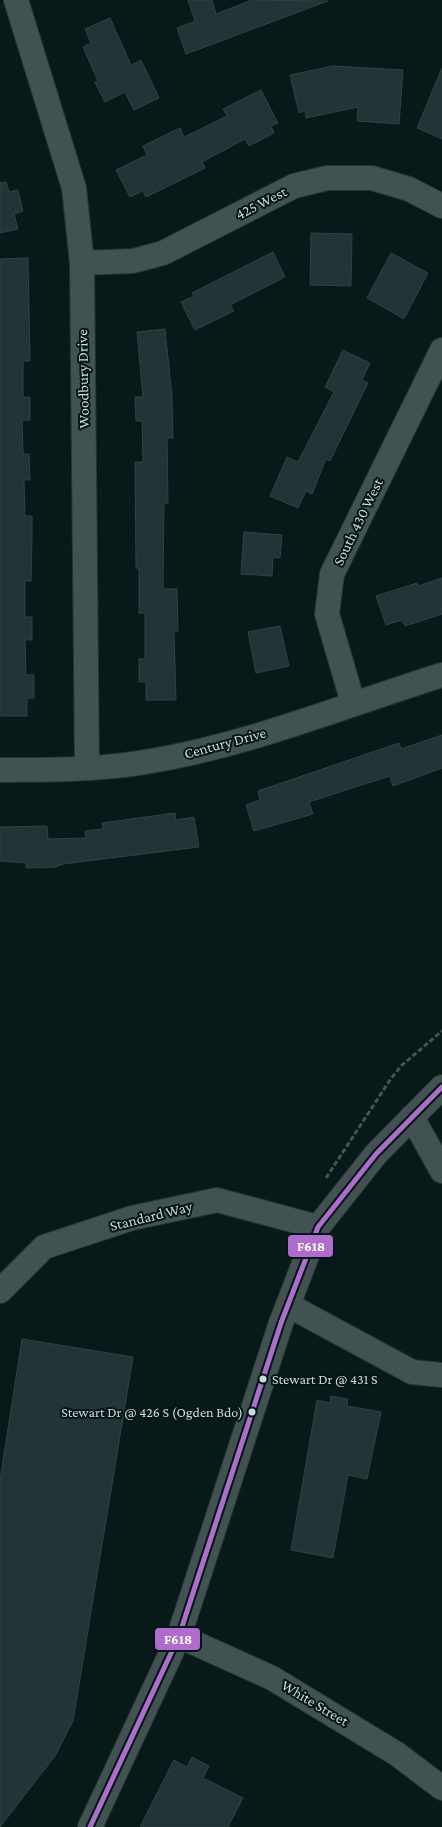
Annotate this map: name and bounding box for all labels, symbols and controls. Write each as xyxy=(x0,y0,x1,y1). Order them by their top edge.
street label: 425 West xyxy=(233,183,290,223)
street label: Woodbury Drive xyxy=(74,329,93,429)
street label: South 430 West xyxy=(330,475,386,568)
street label: Century Drive xyxy=(182,724,268,763)
street label: Standard Way xyxy=(108,1198,194,1235)
line badge: F618 xyxy=(287,1234,334,1258)
text: F618 xyxy=(297,1238,325,1254)
place label: Stewart Dr @ 431 S xyxy=(272,1371,378,1387)
marker: Stewart Dr @ 431 S xyxy=(258,1374,268,1384)
place label: Stewart Dr @ 426 S (Ogden Bdo) xyxy=(61,1404,243,1421)
marker: Stewart Dr @ 426 S (Ogden Bdo) xyxy=(247,1407,257,1417)
line badge: F618 xyxy=(154,1627,201,1651)
text: F618 xyxy=(164,1631,192,1647)
street label: White Street xyxy=(279,1677,352,1730)

